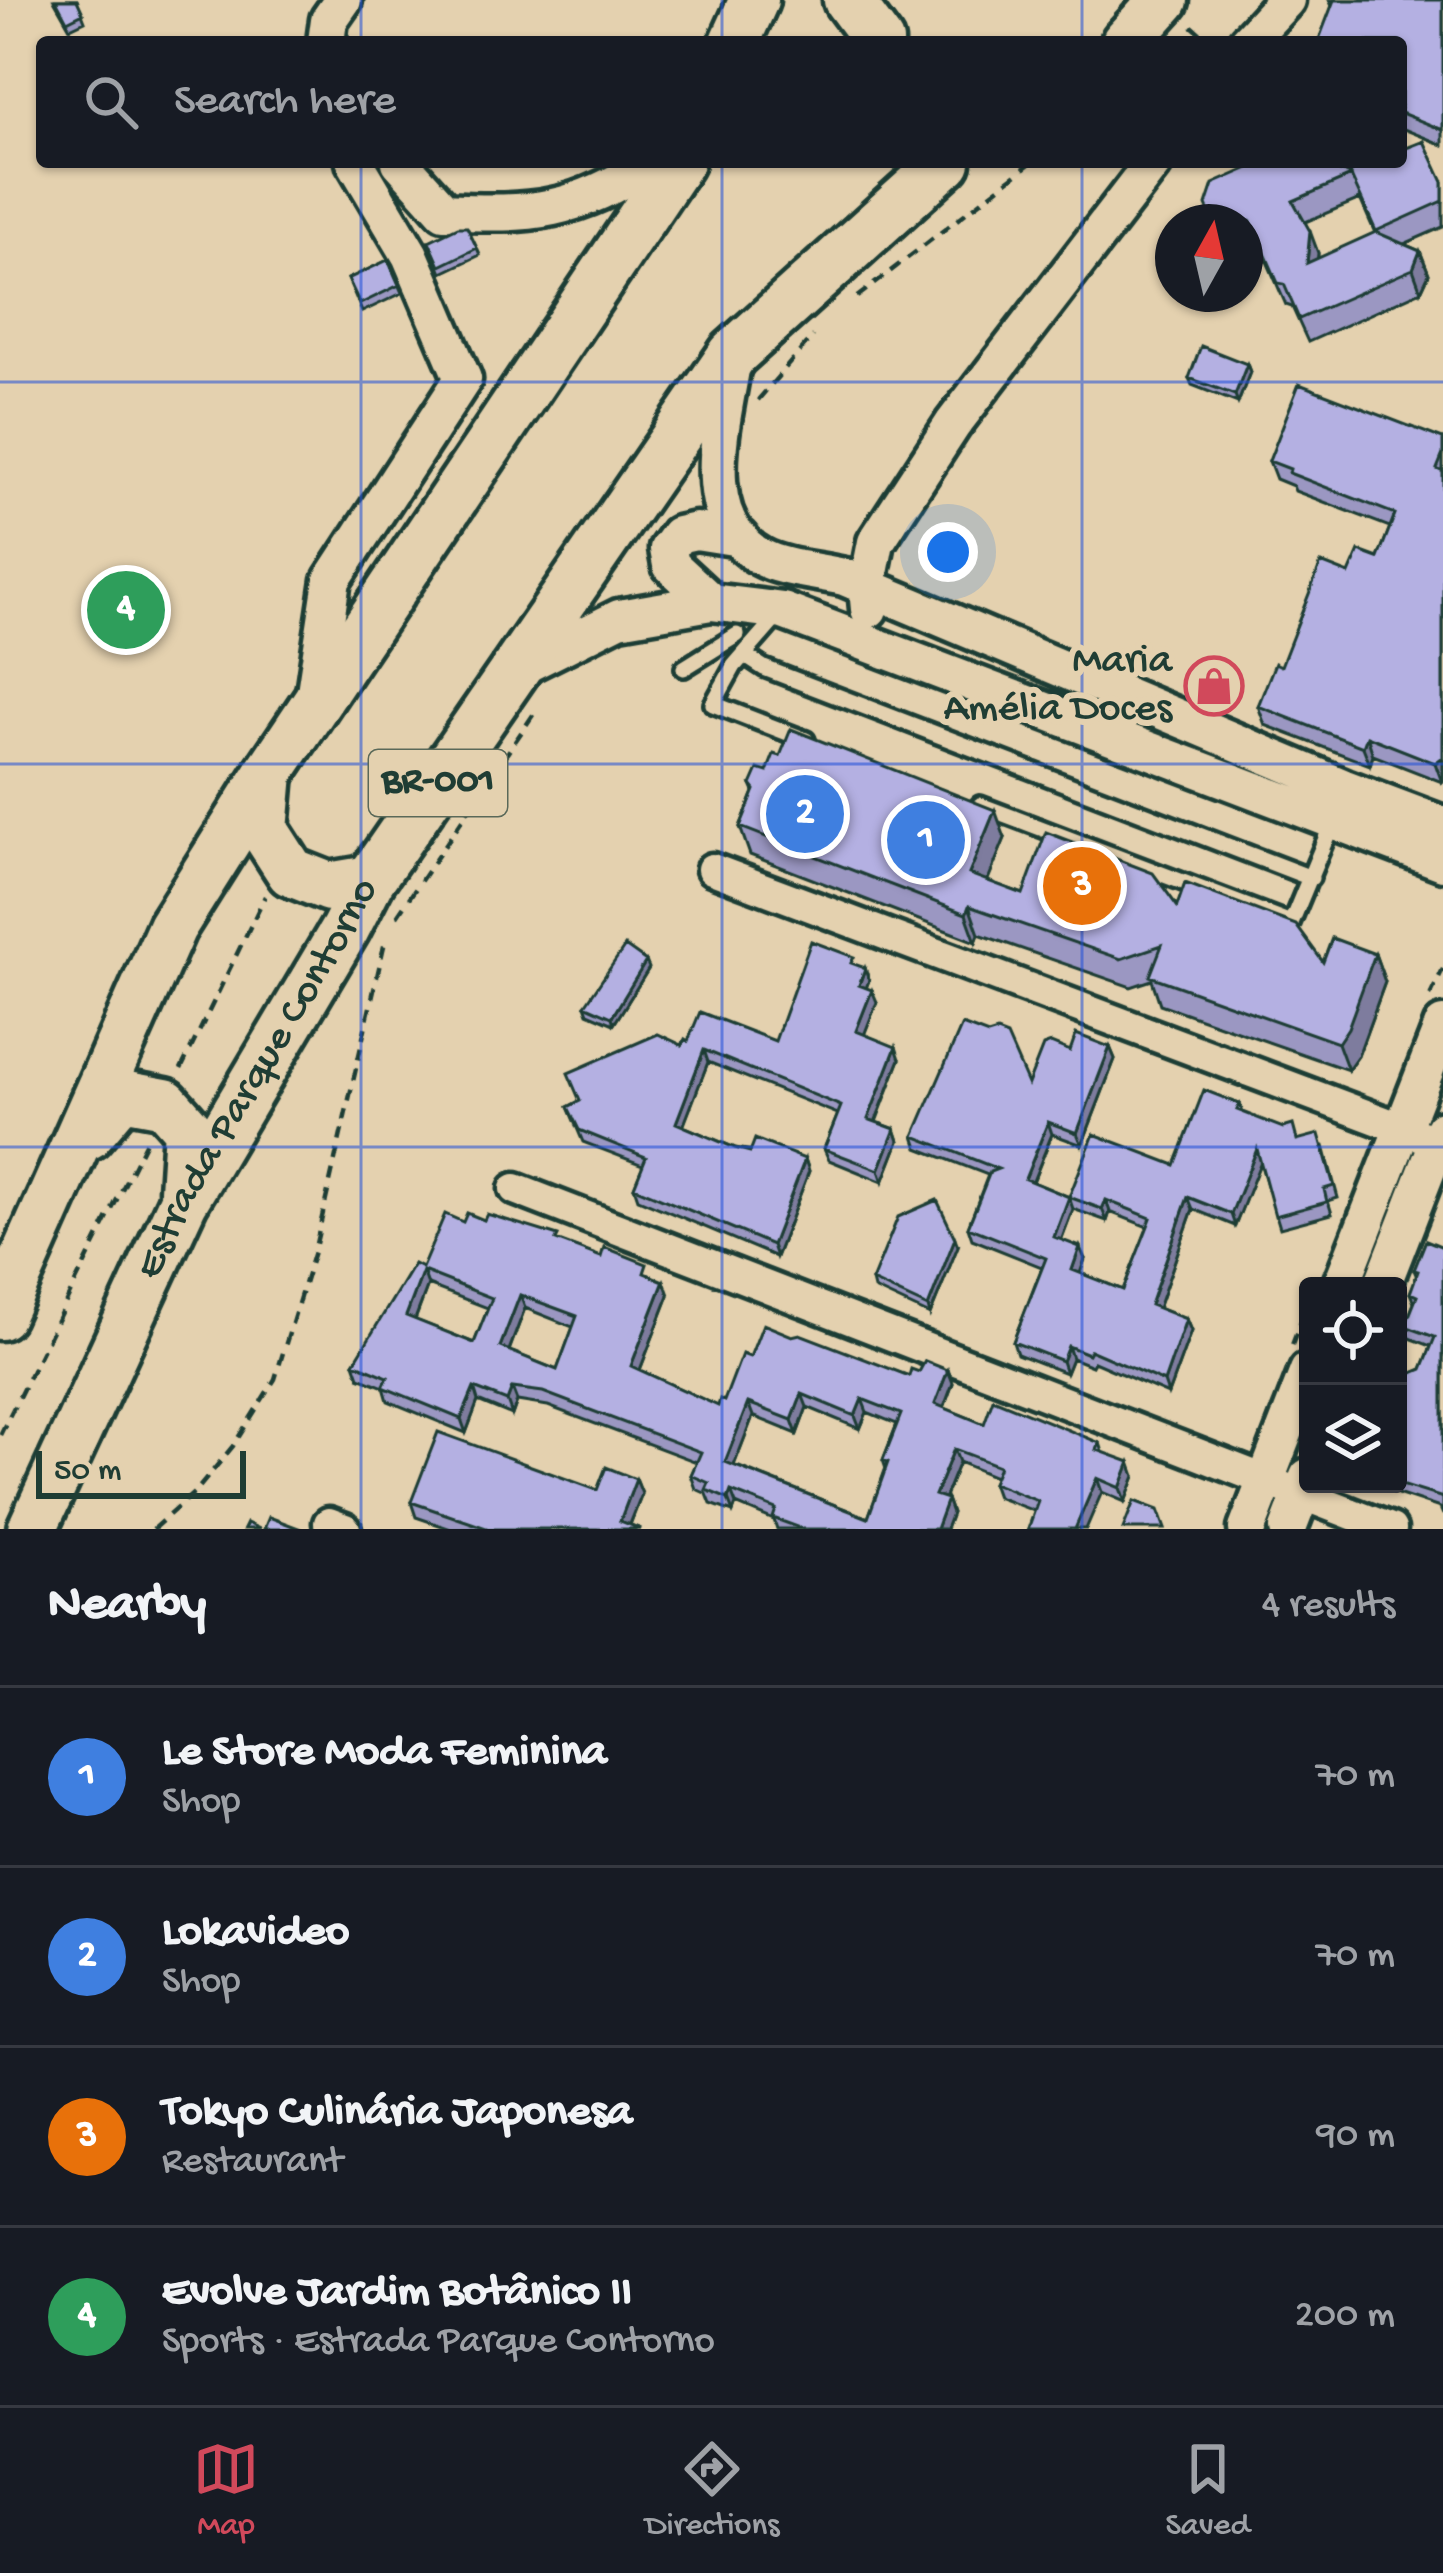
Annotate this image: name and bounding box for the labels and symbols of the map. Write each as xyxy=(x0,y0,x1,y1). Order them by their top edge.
north arrow xyxy=(1155,204,1263,312)
your location xyxy=(918,522,978,582)
pin: 4 xyxy=(87,565,165,655)
place label: Maria Amélia Doces xyxy=(944,638,1174,735)
shop icon: Maria Amélia Doces xyxy=(1183,655,1245,717)
road number: BR-001 xyxy=(369,750,507,816)
pin: 2 xyxy=(766,769,844,859)
pin: 1 xyxy=(887,795,965,885)
pin: 3 xyxy=(1043,841,1121,931)
street label: Estrada Parque Contorno xyxy=(126,871,391,1287)
scale bar xyxy=(36,1445,246,1498)

